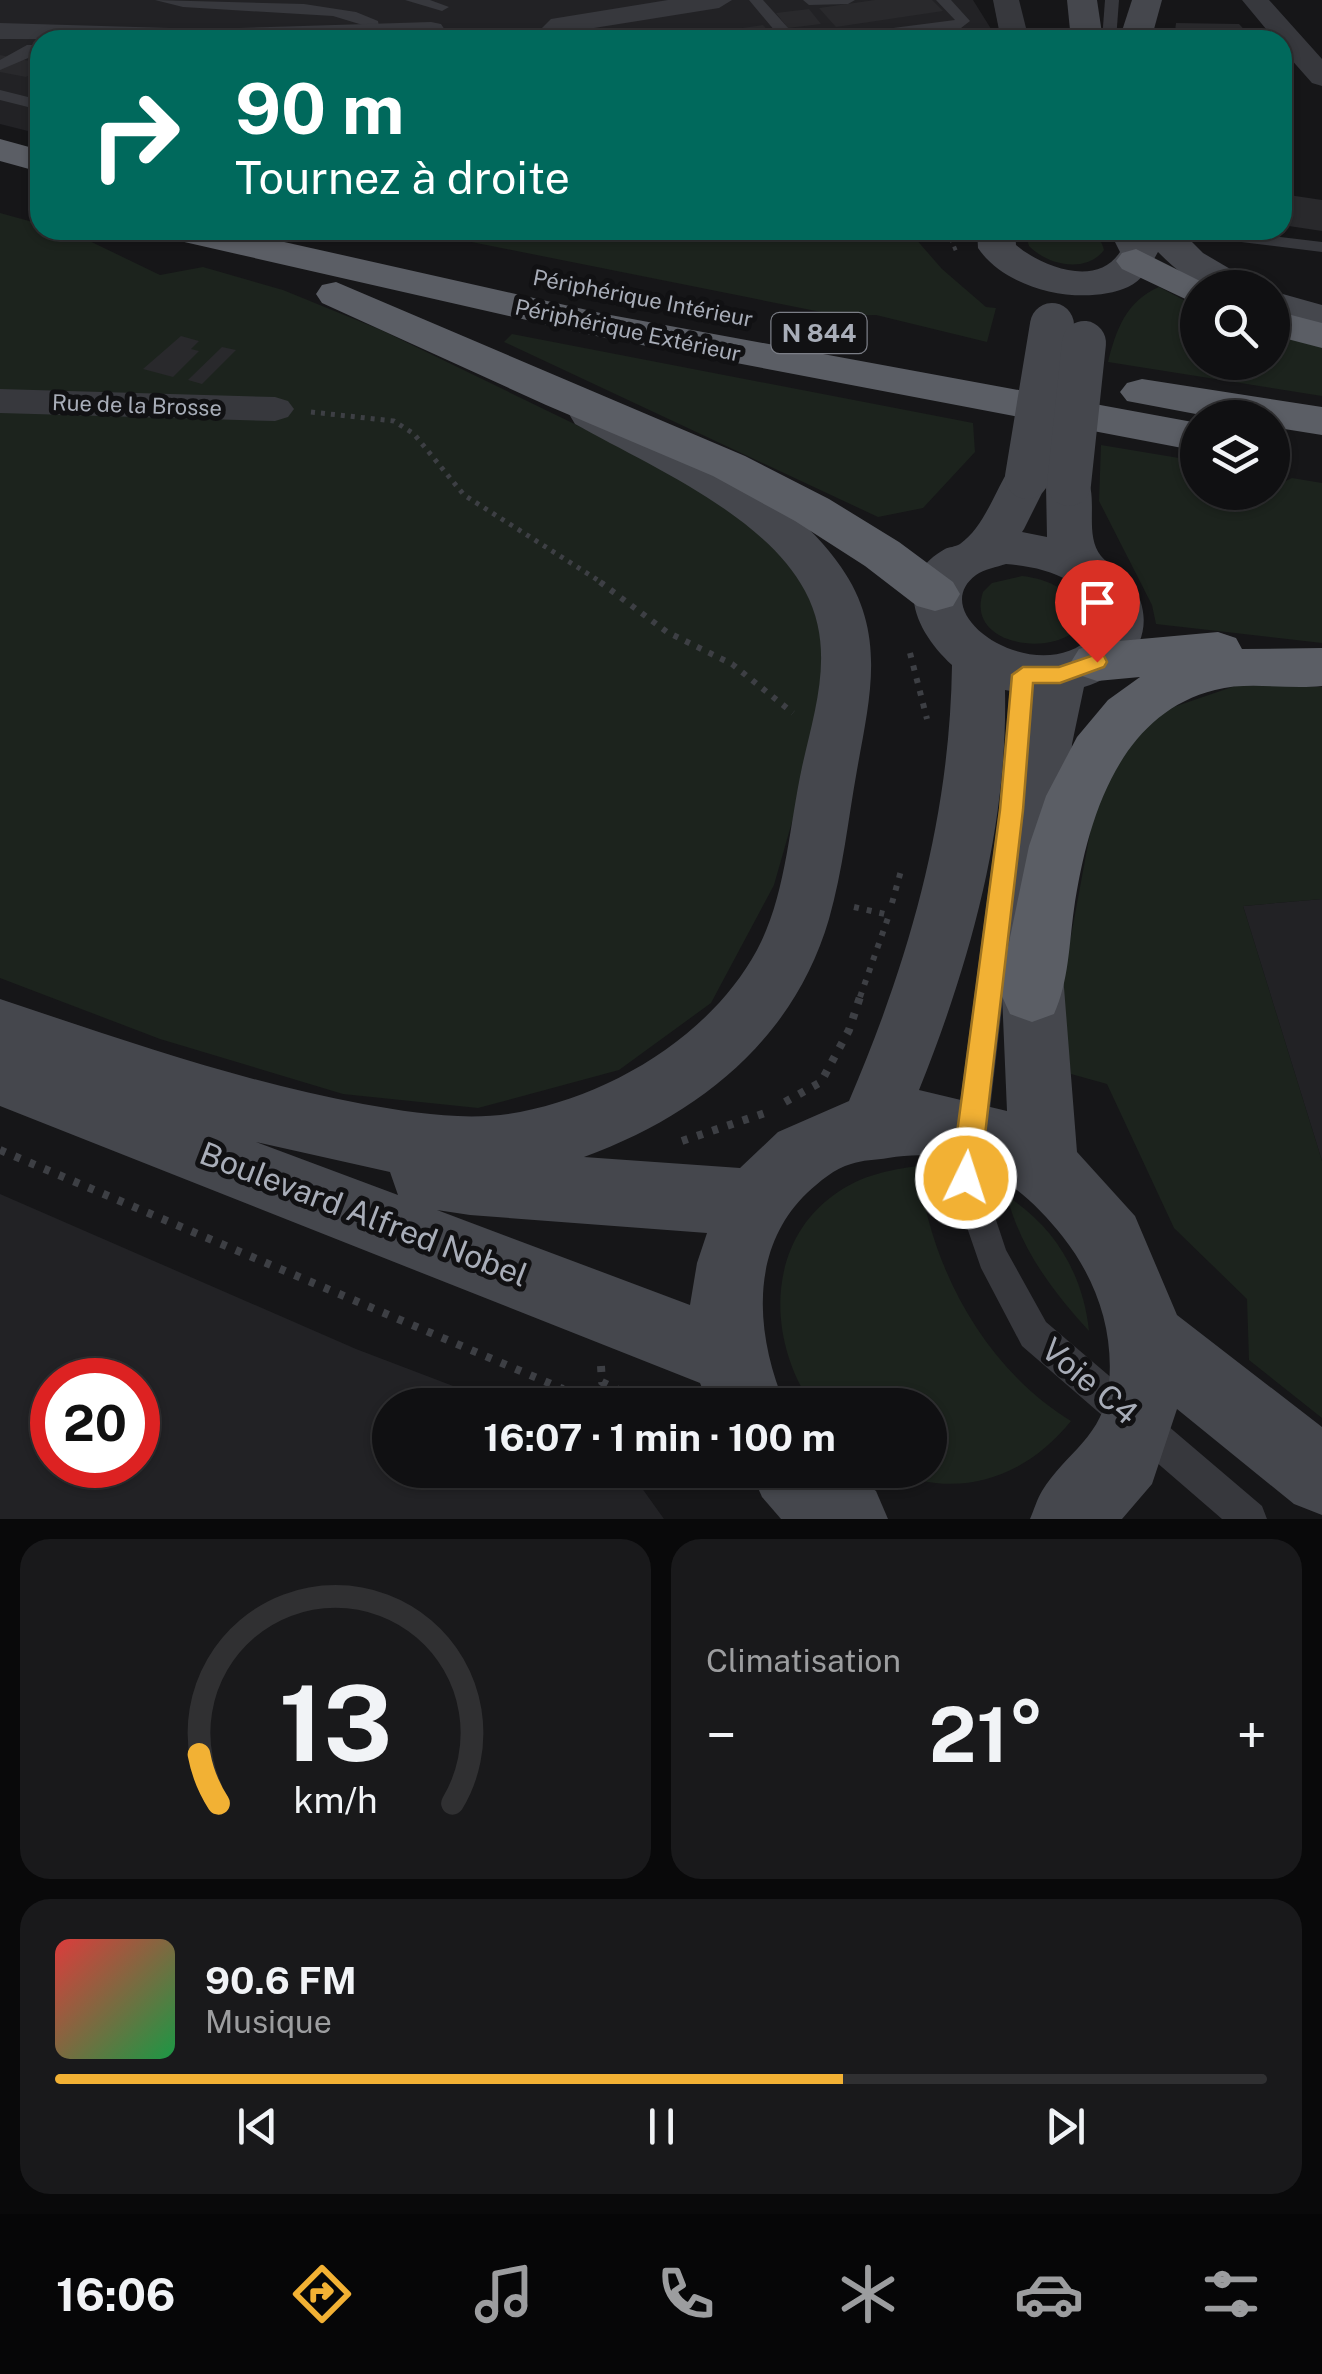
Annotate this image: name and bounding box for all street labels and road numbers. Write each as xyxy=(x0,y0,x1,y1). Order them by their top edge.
street label: Périphérique Intérieur xyxy=(531,264,755,332)
street label: Périphérique Extérieur xyxy=(513,293,743,367)
road number: N 844 xyxy=(772,313,866,353)
street label: Rue de la Brosse xyxy=(52,389,222,421)
street label: Boulevard Alfred Nobel xyxy=(195,1134,533,1294)
street label: Voie C4 xyxy=(1034,1330,1146,1432)

